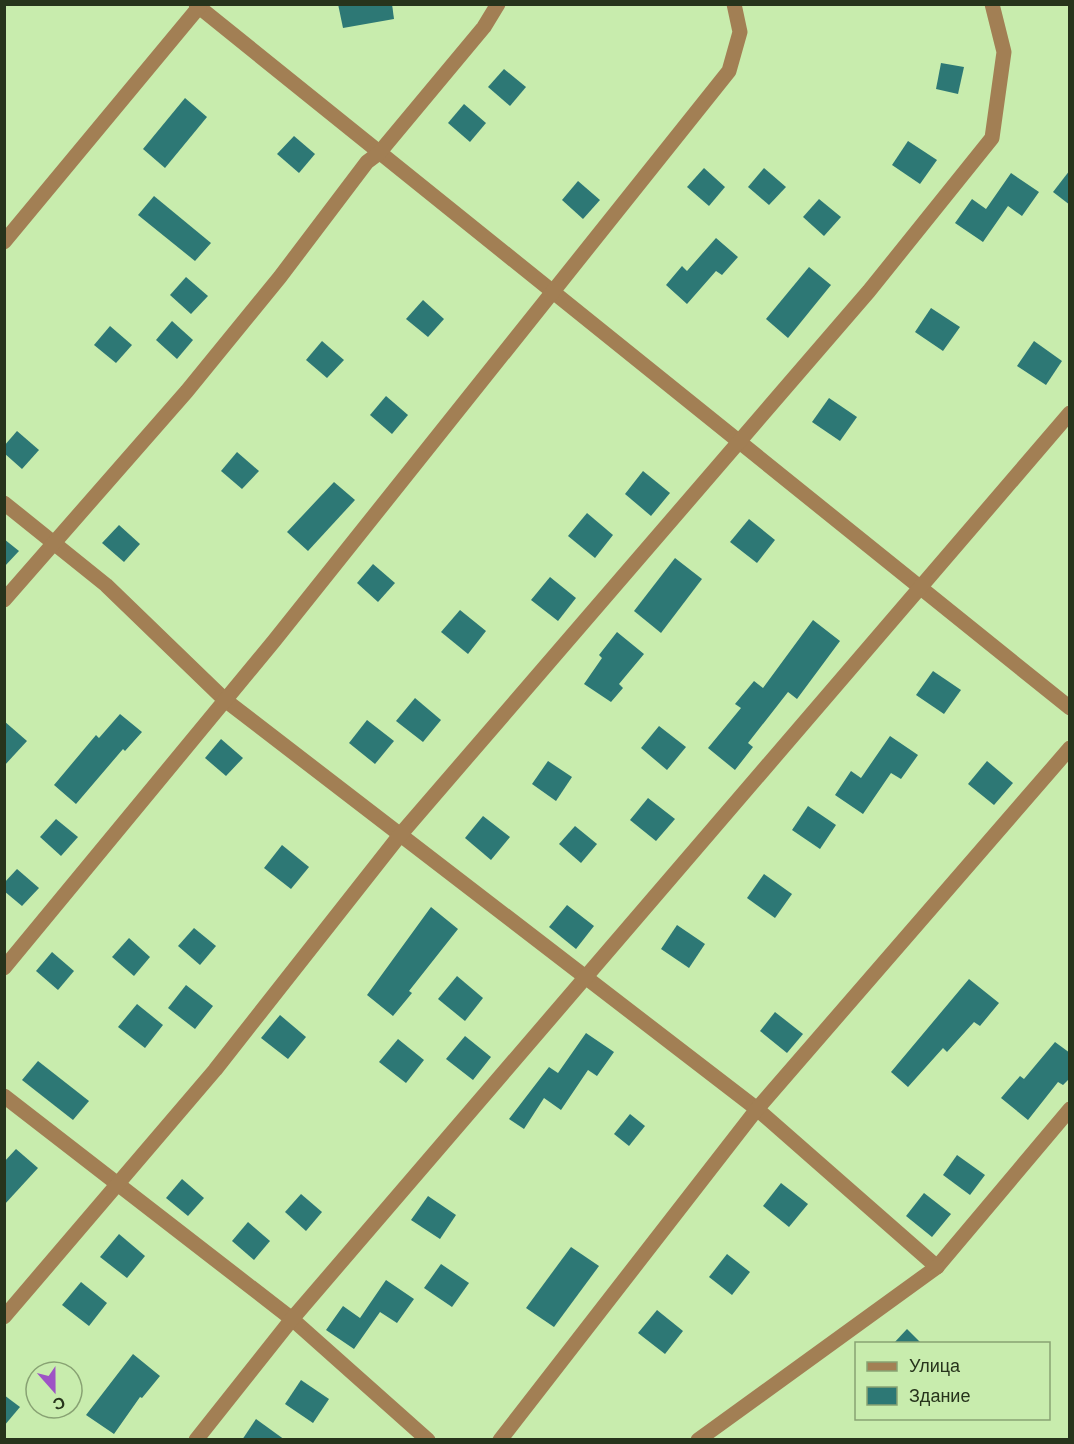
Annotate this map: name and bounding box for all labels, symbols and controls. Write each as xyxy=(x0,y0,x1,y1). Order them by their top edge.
legend xyxy=(855,1342,1050,1420)
text: Улица xyxy=(909,1354,961,1376)
north arrow xyxy=(24,1360,84,1420)
text: Здание xyxy=(909,1384,970,1406)
text: С xyxy=(50,1394,68,1416)

